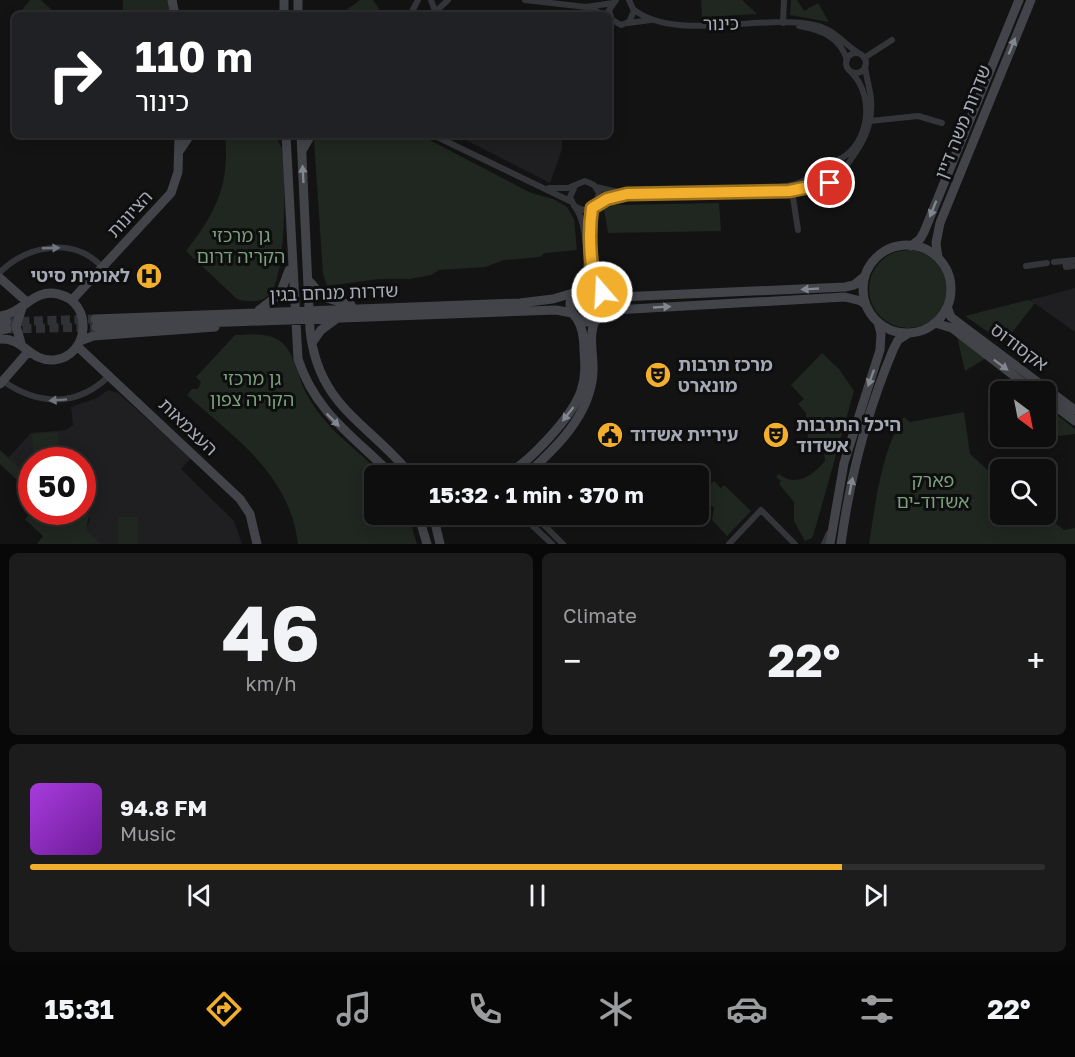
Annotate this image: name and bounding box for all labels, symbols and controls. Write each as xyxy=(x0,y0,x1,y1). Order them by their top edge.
street label: כינור xyxy=(703,12,739,34)
text: 110 m xyxy=(135,31,253,81)
icon: right xyxy=(36,36,114,114)
one-way arrow xyxy=(1008,37,1017,55)
street label: שדרות משה דיין xyxy=(929,61,995,182)
text: כינור xyxy=(135,85,189,117)
pin xyxy=(804,157,855,208)
one-way arrow xyxy=(299,165,308,184)
icon: arrive xyxy=(813,166,846,199)
street label: הציונות xyxy=(102,185,156,241)
one-way arrow xyxy=(928,201,938,219)
park label: גן מרכזי הקריה דרום xyxy=(197,224,285,267)
one-way arrow xyxy=(41,244,60,253)
position arrow xyxy=(570,260,634,324)
hospital icon: לאומית סיטי xyxy=(134,261,164,291)
place label: לאומית סיטי xyxy=(30,264,130,286)
street label: שדרות מנחם בגין xyxy=(269,279,399,305)
one-way arrow xyxy=(801,285,820,294)
one-way arrow xyxy=(652,302,671,311)
street label: אקסודוס xyxy=(987,318,1053,375)
place label: מרכז תרבות מונארט xyxy=(678,353,773,396)
one-way arrow xyxy=(993,359,1008,371)
theatre icon: מרכז תרבות מונארט xyxy=(643,360,673,390)
park label: גן מרכזי הקריה צפון xyxy=(210,367,294,410)
one-way arrow xyxy=(865,369,875,387)
north arrow xyxy=(990,381,1056,447)
map controls xyxy=(990,381,1056,525)
street label: העצמאות xyxy=(155,393,223,460)
one-way arrow xyxy=(48,395,67,404)
one-way arrow xyxy=(563,406,575,421)
one-way arrow xyxy=(326,413,340,427)
place label: היכל התרבות אשדוד xyxy=(796,413,901,456)
public building icon: עיריית אשדוד xyxy=(595,420,625,450)
theatre icon: היכל התרבות אשדוד xyxy=(761,420,791,450)
place label: עיריית אשדוד xyxy=(630,423,738,445)
speed limit sign: 50 xyxy=(18,447,96,525)
button: search xyxy=(990,459,1056,525)
park label: פארק אשדוד-ים xyxy=(896,469,970,512)
one-way arrow xyxy=(847,477,856,496)
text: 15:32 · 1 min · 370 m xyxy=(429,481,644,508)
text: 46 xyxy=(222,585,320,678)
text: Climate xyxy=(563,603,637,627)
text: 22° xyxy=(768,633,840,687)
text: − xyxy=(563,641,581,680)
text: + xyxy=(1027,641,1045,680)
text: km/h xyxy=(246,671,296,695)
text: 94.8 FM xyxy=(120,794,207,821)
text: Music xyxy=(120,821,176,845)
icon: previous xyxy=(183,879,216,912)
icon: pause xyxy=(521,879,554,912)
icon: next xyxy=(859,879,892,912)
icon: directions xyxy=(203,988,245,1030)
icon: music xyxy=(333,988,375,1030)
icon: phone xyxy=(464,988,506,1030)
icon: climate xyxy=(595,988,637,1030)
icon: car xyxy=(726,988,768,1030)
icon: filters xyxy=(856,988,898,1030)
text: 15:31 xyxy=(44,993,114,1025)
text: 22° xyxy=(987,993,1031,1025)

